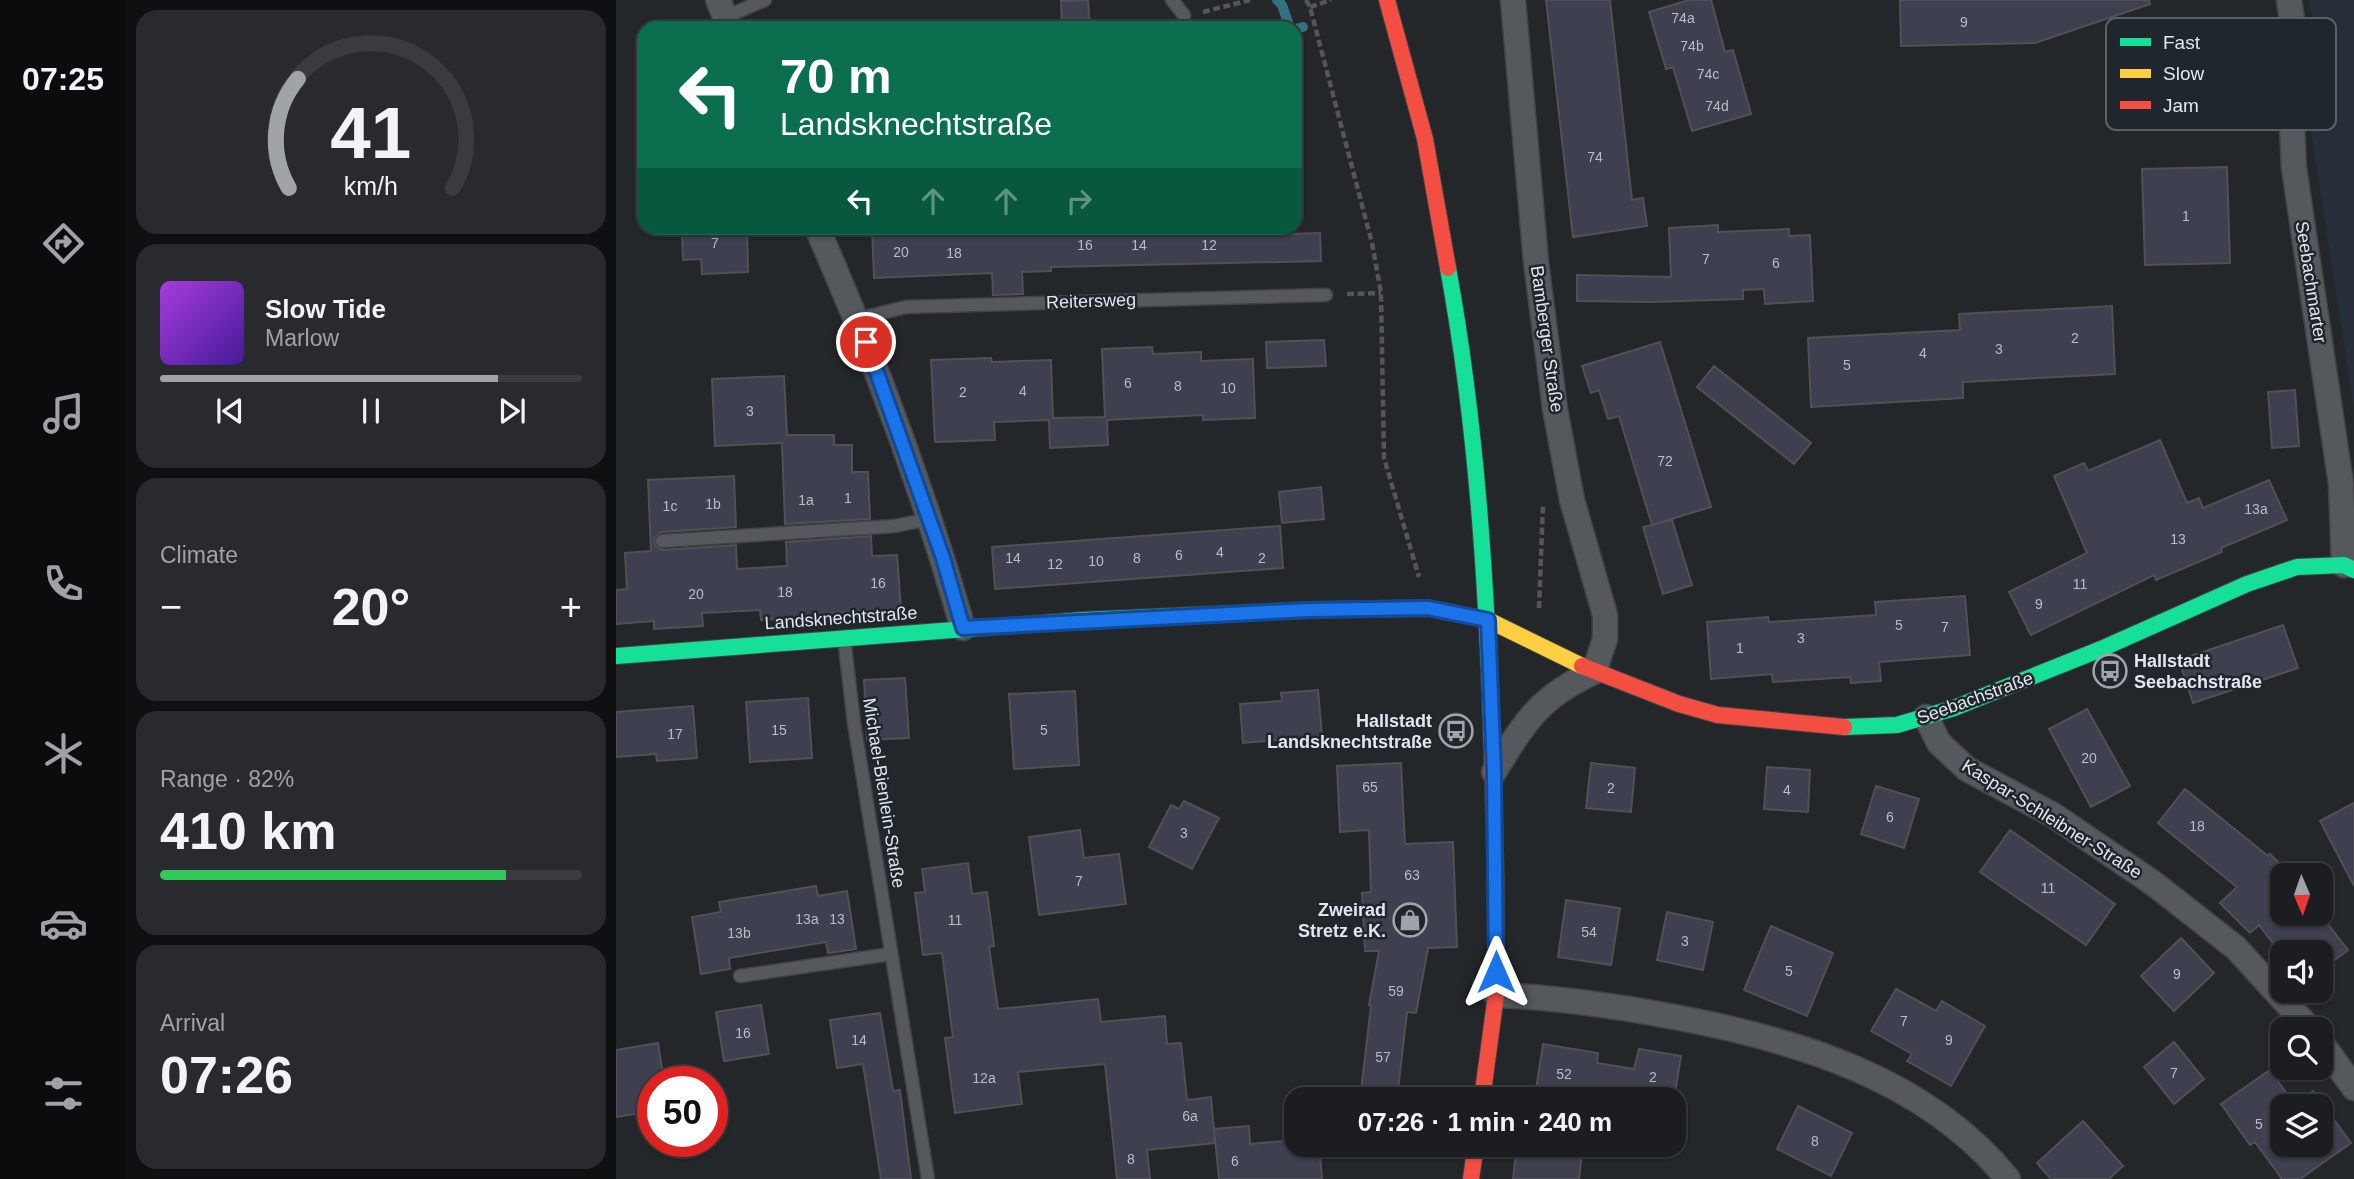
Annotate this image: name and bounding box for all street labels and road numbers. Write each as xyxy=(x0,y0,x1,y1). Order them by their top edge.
street label: Seebachmarter xyxy=(2291,220,2331,344)
street label: Bamberger Straße xyxy=(1527,264,1567,414)
street label: Reitersweg xyxy=(1046,289,1136,313)
street label: Landsknechtstraße xyxy=(764,603,918,633)
street label: Seebachstraße xyxy=(1914,668,2036,728)
street label: Michael-Bienlein-Straße xyxy=(859,697,909,889)
street label: Kaspar-Schleibner-Straße xyxy=(1958,755,2146,883)

